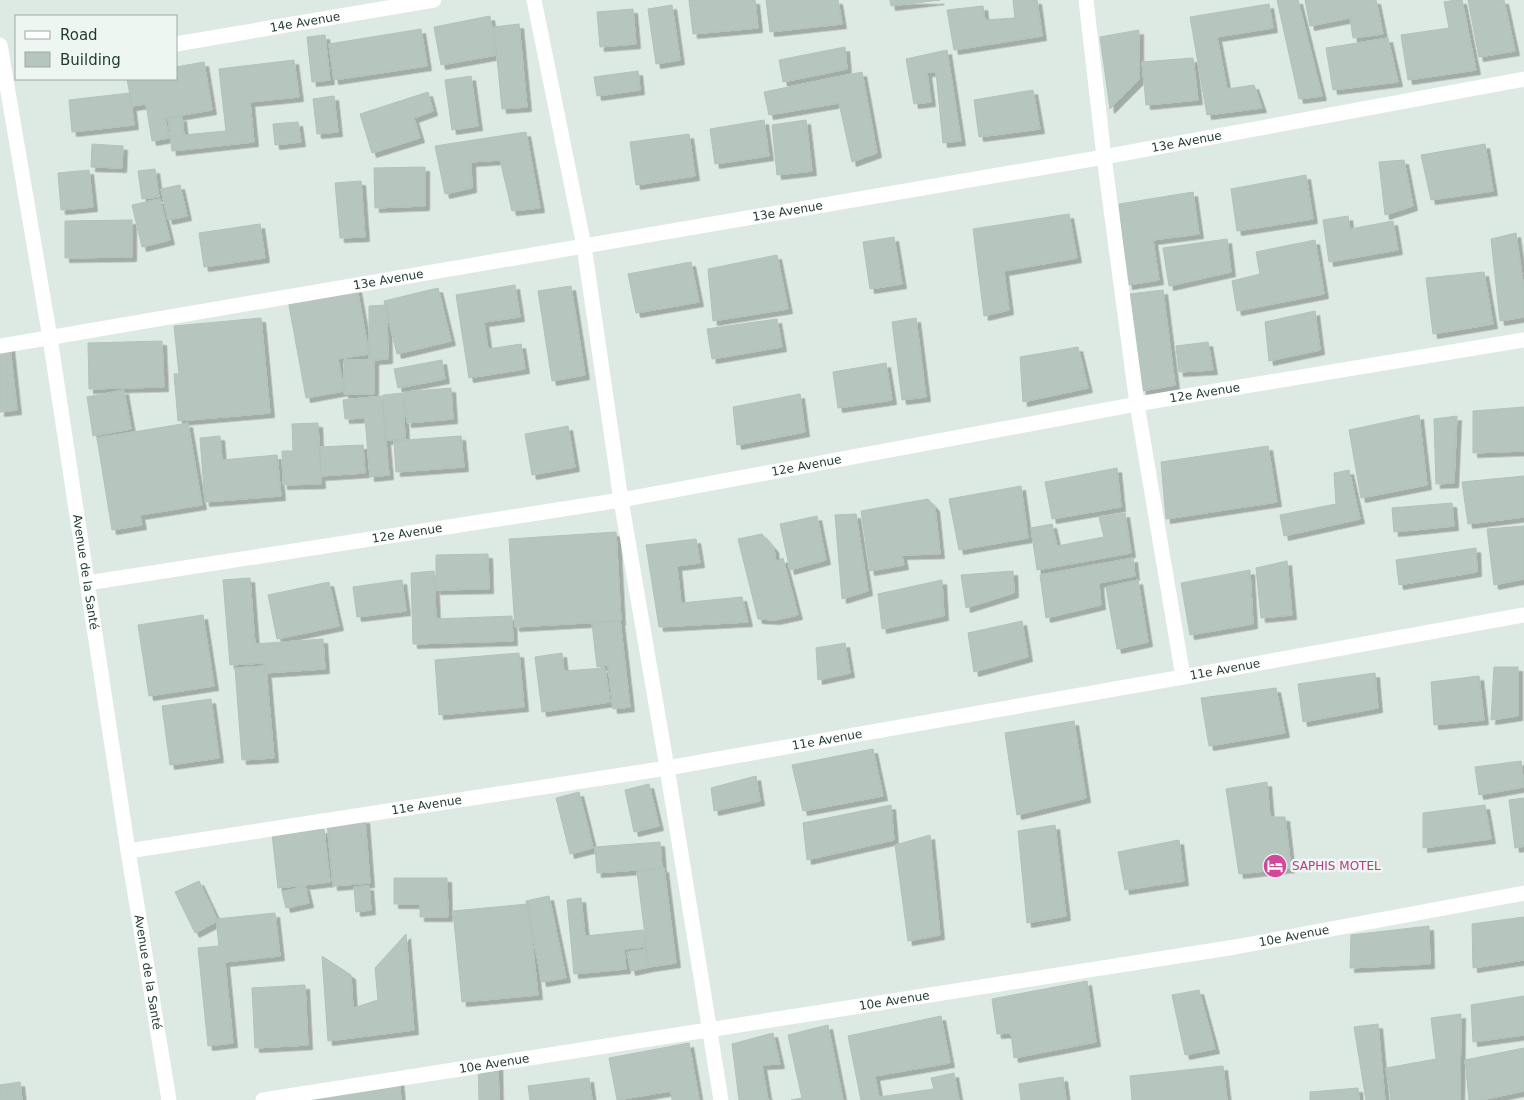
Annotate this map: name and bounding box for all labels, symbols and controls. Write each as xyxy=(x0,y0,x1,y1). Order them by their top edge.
street label: 14e Avenue xyxy=(269,9,341,35)
legend xyxy=(15,15,178,80)
text: Road xyxy=(60,26,98,44)
text: Building xyxy=(60,51,121,69)
street label: 13e Avenue xyxy=(1150,128,1223,155)
street label: 13e Avenue xyxy=(751,198,824,224)
street label: 13e Avenue xyxy=(352,267,425,292)
street label: 12e Avenue xyxy=(1169,380,1241,405)
street label: 12e Avenue xyxy=(770,452,843,479)
street label: Avenue de la Santé xyxy=(70,513,101,631)
street label: 12e Avenue xyxy=(371,521,443,546)
street label: 11e Avenue xyxy=(1189,656,1261,683)
street label: 11e Avenue xyxy=(791,727,863,753)
street label: 11e Avenue xyxy=(390,793,463,817)
hotel icon: SAPHIS MOTEL xyxy=(1262,853,1288,879)
place label: SAPHIS MOTEL xyxy=(1292,859,1381,873)
street label: Avenue de la Santé xyxy=(132,914,164,1031)
street label: 10e Avenue xyxy=(1258,923,1330,949)
street label: 10e Avenue xyxy=(858,988,930,1013)
street label: 10e Avenue xyxy=(458,1051,530,1076)

